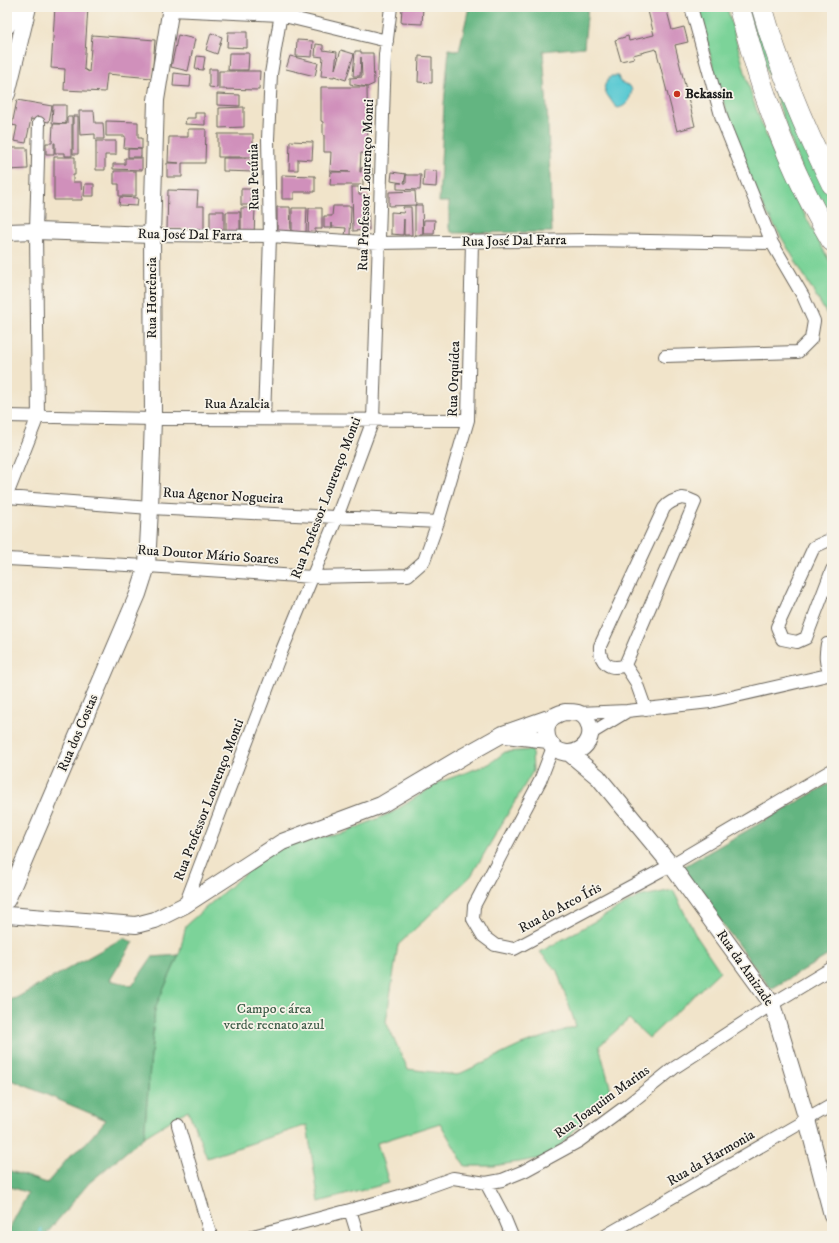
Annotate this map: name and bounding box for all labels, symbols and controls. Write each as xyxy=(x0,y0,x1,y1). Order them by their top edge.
place label: Bekassin xyxy=(685,85,734,103)
marker: Bekassin xyxy=(672,89,682,99)
street label: Rua Professor Lourenço Monti xyxy=(354,98,378,271)
street label: Rua Petúnia xyxy=(244,143,264,211)
street label: Rua José Dal Farra xyxy=(138,225,243,245)
street label: Rua José Dal Farra xyxy=(462,231,567,251)
street label: Rua Hortência xyxy=(143,257,161,339)
street label: Rua Orquídea xyxy=(444,341,464,417)
street label: Rua Azaleia xyxy=(204,395,270,413)
street label: Rua Professor Lourenço Monti xyxy=(287,414,365,582)
street label: Rua Agenor Nogueira xyxy=(162,484,284,508)
street label: Rua Doutor Mário Soares xyxy=(137,541,280,569)
street label: Rua dos Costas xyxy=(54,691,103,774)
street label: Rua Professor Lourenço Monti xyxy=(170,716,248,884)
street label: Rua do Arco Íris xyxy=(516,879,605,937)
street label: Rua da Amizade xyxy=(712,926,778,1010)
park label: Campo e área verde recnato azul xyxy=(223,1000,325,1034)
street label: Rua Joaquim Marins xyxy=(551,1061,653,1143)
street label: Rua da Harmonia xyxy=(664,1126,758,1190)

